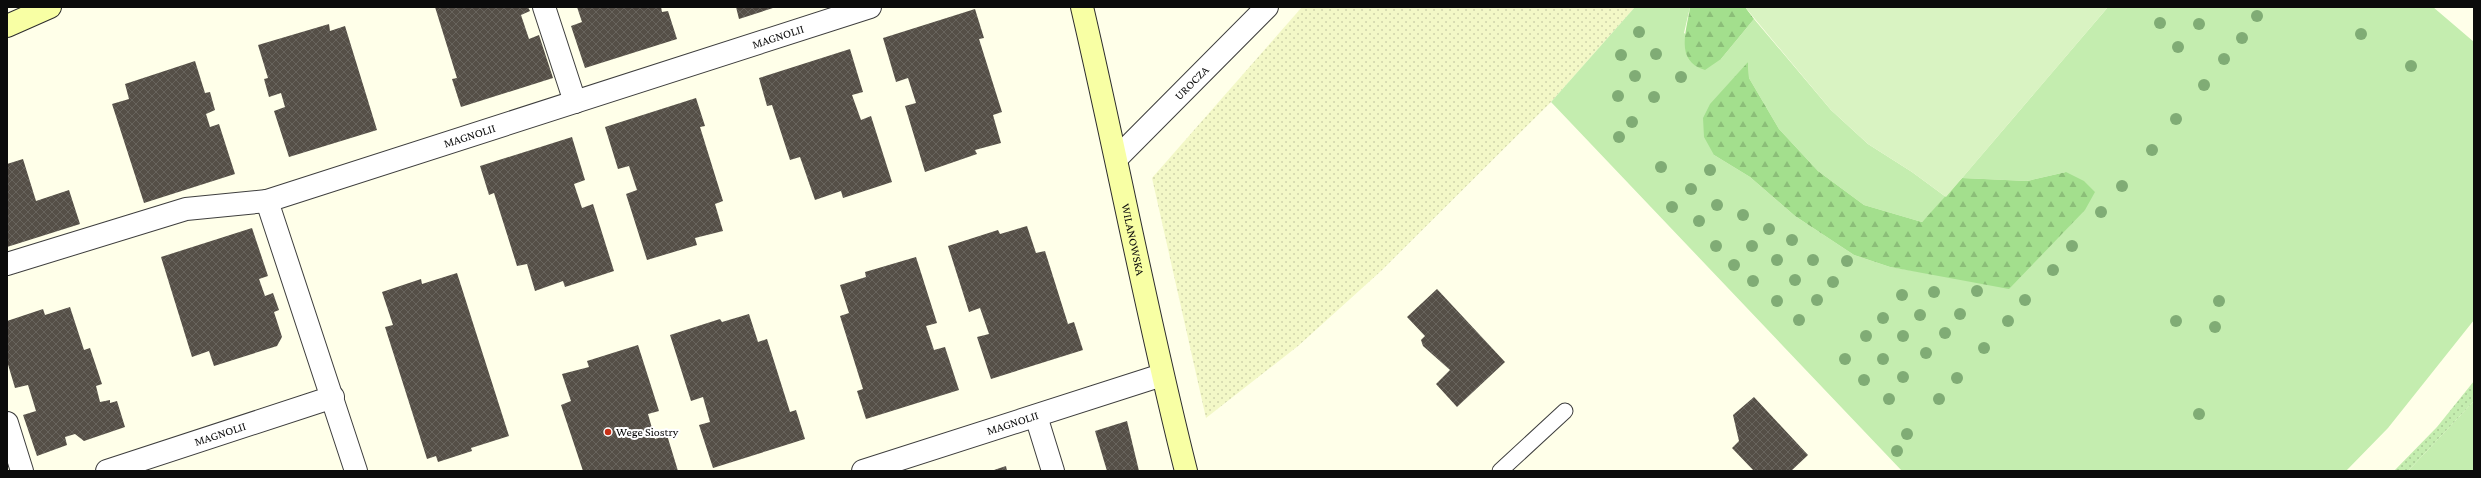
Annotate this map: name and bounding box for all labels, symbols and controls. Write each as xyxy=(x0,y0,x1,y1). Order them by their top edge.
street label: MAGNOLII xyxy=(750,22,806,51)
street label: UROCZA xyxy=(1172,63,1212,103)
street label: MAGNOLII xyxy=(442,121,497,151)
street label: WILANOWSKA xyxy=(1118,202,1148,277)
street label: MAGNOLII xyxy=(985,408,1040,438)
street label: MAGNOLII xyxy=(192,419,248,449)
place label: Wege Siostry xyxy=(616,425,679,439)
marker: Wege Siostry xyxy=(603,427,613,437)

